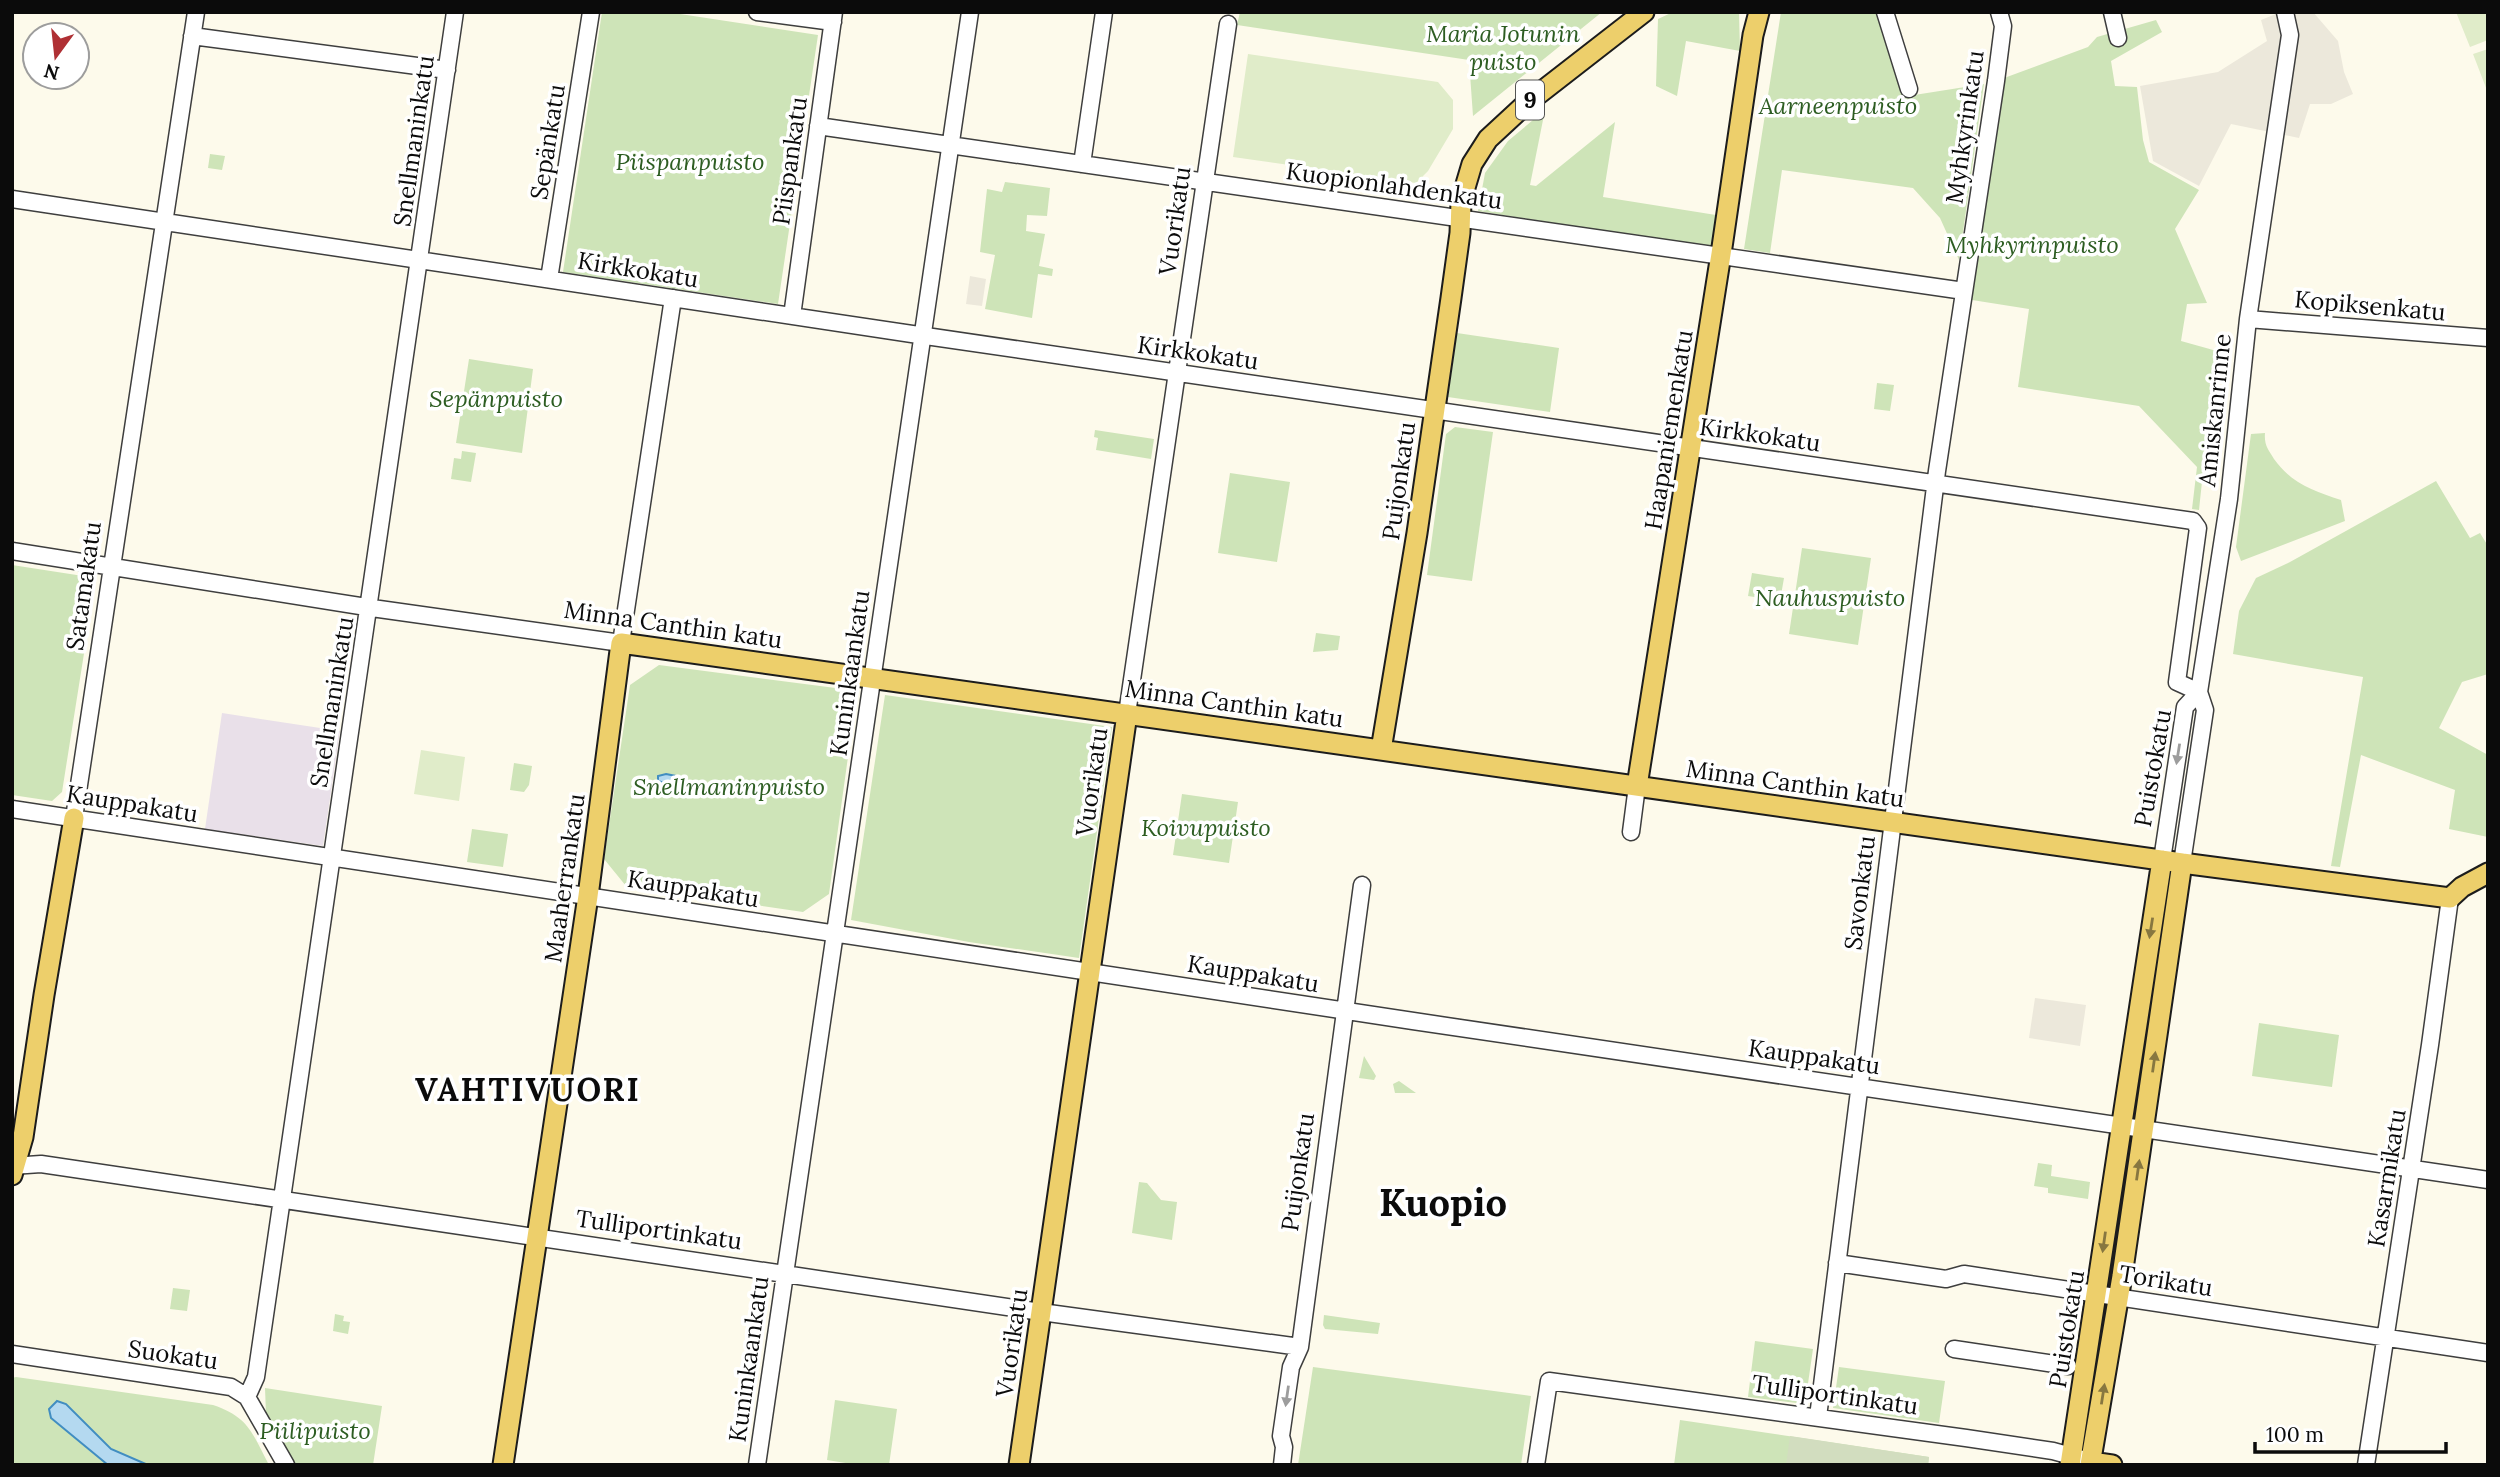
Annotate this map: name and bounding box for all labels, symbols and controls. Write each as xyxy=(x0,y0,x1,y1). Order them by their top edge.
park label: Maria Jotunin puisto xyxy=(1426,18,1580,77)
north arrow xyxy=(21,21,91,91)
street label: Myhkyrinkatu xyxy=(1938,48,1991,206)
street label: Snellmaninkatu xyxy=(386,53,441,229)
text: N xyxy=(41,59,62,86)
road number: 9 xyxy=(1516,80,1544,120)
street label: Sepänkatu xyxy=(523,82,572,202)
park label: Aarneenpuisto xyxy=(1758,90,1917,121)
street label: Piispankatu xyxy=(765,95,814,227)
park label: Piispanpuisto xyxy=(616,146,765,177)
street label: Kuopionlahdenkatu xyxy=(1284,155,1504,216)
street label: Vuorikatu xyxy=(1151,165,1197,278)
park label: Myhkyrinpuisto xyxy=(1945,229,2119,260)
street label: Kirkkokatu xyxy=(575,245,701,294)
street label: Kopiksenkatu xyxy=(2293,283,2447,328)
street label: Haapaniemenkatu xyxy=(1637,328,1700,532)
street label: Kirkkokatu xyxy=(1136,329,1261,376)
street label: Amiskanrinne xyxy=(2191,332,2238,489)
park label: Sepänpuisto xyxy=(429,383,563,414)
street label: Kirkkokatu xyxy=(1698,411,1823,458)
street label: Puijonkatu xyxy=(1375,420,1422,542)
street label: Satamakatu xyxy=(59,519,108,652)
park label: Nauhuspuisto xyxy=(1755,582,1905,613)
street label: Kuninkaankatu xyxy=(823,588,876,758)
street label: Minna Canthin katu xyxy=(562,594,784,655)
street label: Snellmaninkatu xyxy=(303,614,360,790)
street label: Minna Canthin katu xyxy=(1123,673,1345,734)
street label: Puistokatu xyxy=(2127,707,2178,829)
street label: Vuorikatu xyxy=(1068,726,1114,839)
one-way arrow xyxy=(2172,743,2183,765)
street label: Minna Canthin katu xyxy=(1684,753,1906,814)
park label: Snellmaninpuisto xyxy=(633,771,825,802)
street label: Kauppakatu xyxy=(64,778,200,829)
street label: Maaherrankatu xyxy=(537,791,592,965)
park label: Koivupuisto xyxy=(1141,812,1271,843)
street label: Savonkatu xyxy=(1837,834,1882,952)
street label: Kauppakatu xyxy=(625,863,761,914)
one-way arrow xyxy=(2145,917,2156,939)
street label: Kauppakatu xyxy=(1185,948,1321,999)
street label: Kauppakatu xyxy=(1746,1032,1882,1081)
one-way arrow xyxy=(2148,1051,2159,1073)
district label: VAHTIVUORI xyxy=(415,1069,641,1110)
street label: Kasarmikatu xyxy=(2360,1107,2413,1249)
street label: Puijonkatu xyxy=(1274,1111,1321,1233)
one-way arrow xyxy=(2132,1158,2143,1180)
district label: Kuopio xyxy=(1379,1178,1507,1226)
street label: Tulliportinkatu xyxy=(574,1203,744,1257)
one-way arrow xyxy=(2099,1231,2110,1253)
street label: Torikatu xyxy=(2117,1258,2215,1303)
street label: Puistokatu xyxy=(2042,1268,2091,1390)
street label: Kuninkaankatu xyxy=(722,1274,775,1444)
street label: Vuorikatu xyxy=(988,1287,1034,1400)
street label: Suokatu xyxy=(126,1333,220,1376)
street label: Tulliportinkatu xyxy=(1750,1368,1920,1422)
one-way arrow xyxy=(2098,1383,2109,1405)
one-way arrow xyxy=(1281,1385,1292,1407)
scale bar xyxy=(2255,1410,2446,1454)
park label: Piilipuisto xyxy=(259,1415,371,1446)
text: 100 m xyxy=(2266,1421,2324,1448)

